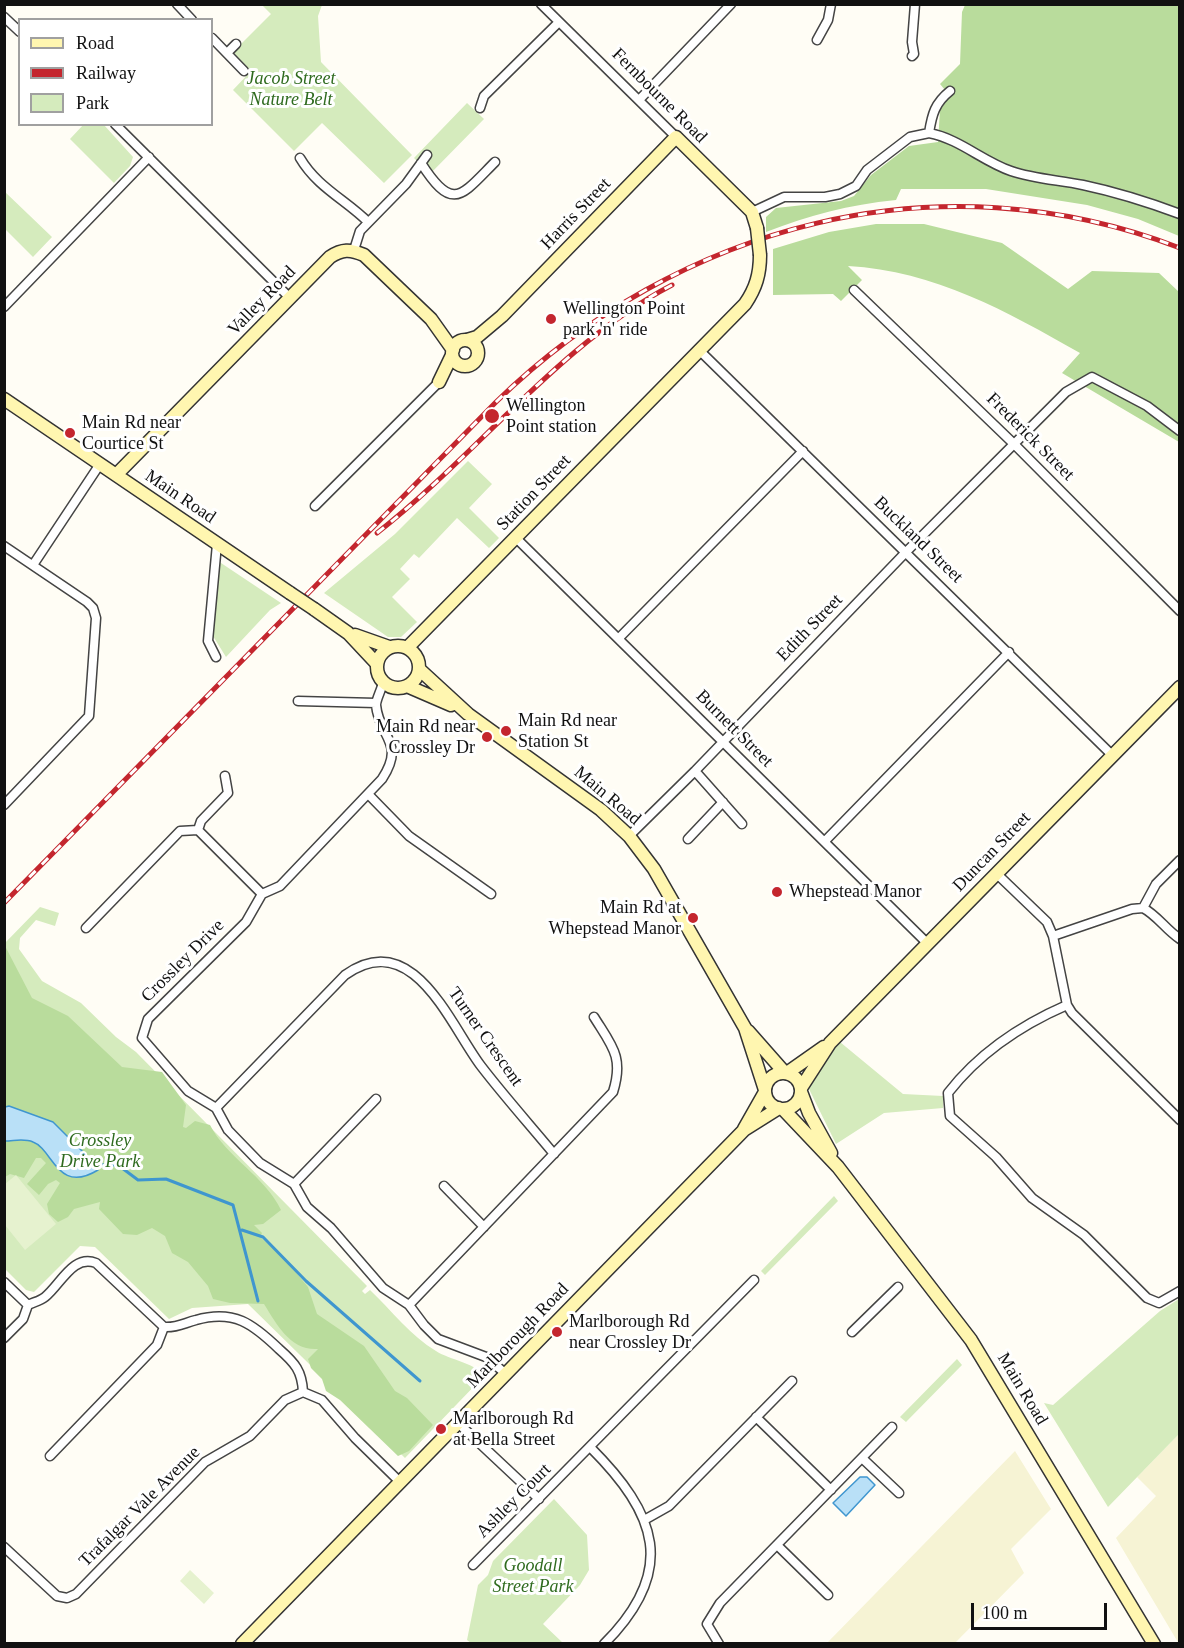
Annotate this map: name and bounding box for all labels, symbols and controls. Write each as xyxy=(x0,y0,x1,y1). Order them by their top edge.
legend xyxy=(18,18,213,126)
text: Road xyxy=(76,33,114,53)
street label: Fernbourne Road xyxy=(607,44,711,148)
text: Railway xyxy=(76,63,136,83)
park label: Jacob Street Nature Belt xyxy=(247,68,335,110)
text: Park xyxy=(76,93,109,113)
street label: Harris Street xyxy=(536,174,616,254)
street label: Valley Road xyxy=(223,262,301,340)
place label: Wellington Point park 'n' ride xyxy=(563,298,685,340)
marker: Wellington Point park 'n' ride xyxy=(544,312,558,326)
street label: Frederick Street xyxy=(982,389,1078,485)
place label: Wellington Point station xyxy=(506,395,597,438)
marker: Wellington Point station xyxy=(483,407,501,425)
place label: Main Rd near Courtice St xyxy=(82,412,181,454)
marker: Main Rd near Courtice St xyxy=(63,426,77,440)
street label: Station Street xyxy=(492,450,576,536)
street label: Main Road xyxy=(141,466,219,528)
street label: Buckland Street xyxy=(869,492,967,588)
street label: Edith Street xyxy=(773,590,847,666)
street label: Burnett Street xyxy=(691,686,777,772)
place label: Main Rd near Station St xyxy=(518,710,617,752)
place label: Main Rd near Crossley Dr xyxy=(376,716,475,758)
marker: Main Rd near Station St xyxy=(499,724,513,738)
marker: Main Rd near Crossley Dr xyxy=(480,730,494,744)
street label: Main Road xyxy=(569,762,645,830)
street label: Duncan Street xyxy=(949,808,1035,896)
place label: Whepstead Manor xyxy=(789,881,921,903)
marker: Whepstead Manor xyxy=(770,885,784,899)
place label: Main Rd at Whepstead Manor xyxy=(549,897,681,940)
marker: Main Rd at Whepstead Manor xyxy=(686,911,700,925)
street label: Crossley Drive xyxy=(137,915,229,1007)
street label: Turner Crescent xyxy=(443,983,527,1091)
park label: Crossley Drive Park xyxy=(60,1130,140,1172)
street label: Marlborough Road xyxy=(462,1279,574,1393)
place label: Marlborough Rd near Crossley Dr xyxy=(569,1311,691,1354)
marker: Marlborough Rd near Crossley Dr xyxy=(550,1325,564,1339)
street label: Main Road xyxy=(992,1349,1052,1429)
place label: Marlborough Rd at Bella Street xyxy=(453,1408,573,1450)
marker: Marlborough Rd at Bella Street xyxy=(434,1422,448,1436)
street label: Trafalgar Vale Avenue xyxy=(75,1442,205,1572)
street label: Ashley Court xyxy=(472,1459,556,1543)
park label: Goodall Street Park xyxy=(493,1555,573,1598)
scale bar xyxy=(974,1591,1110,1629)
text: 100 m xyxy=(982,1603,1028,1623)

